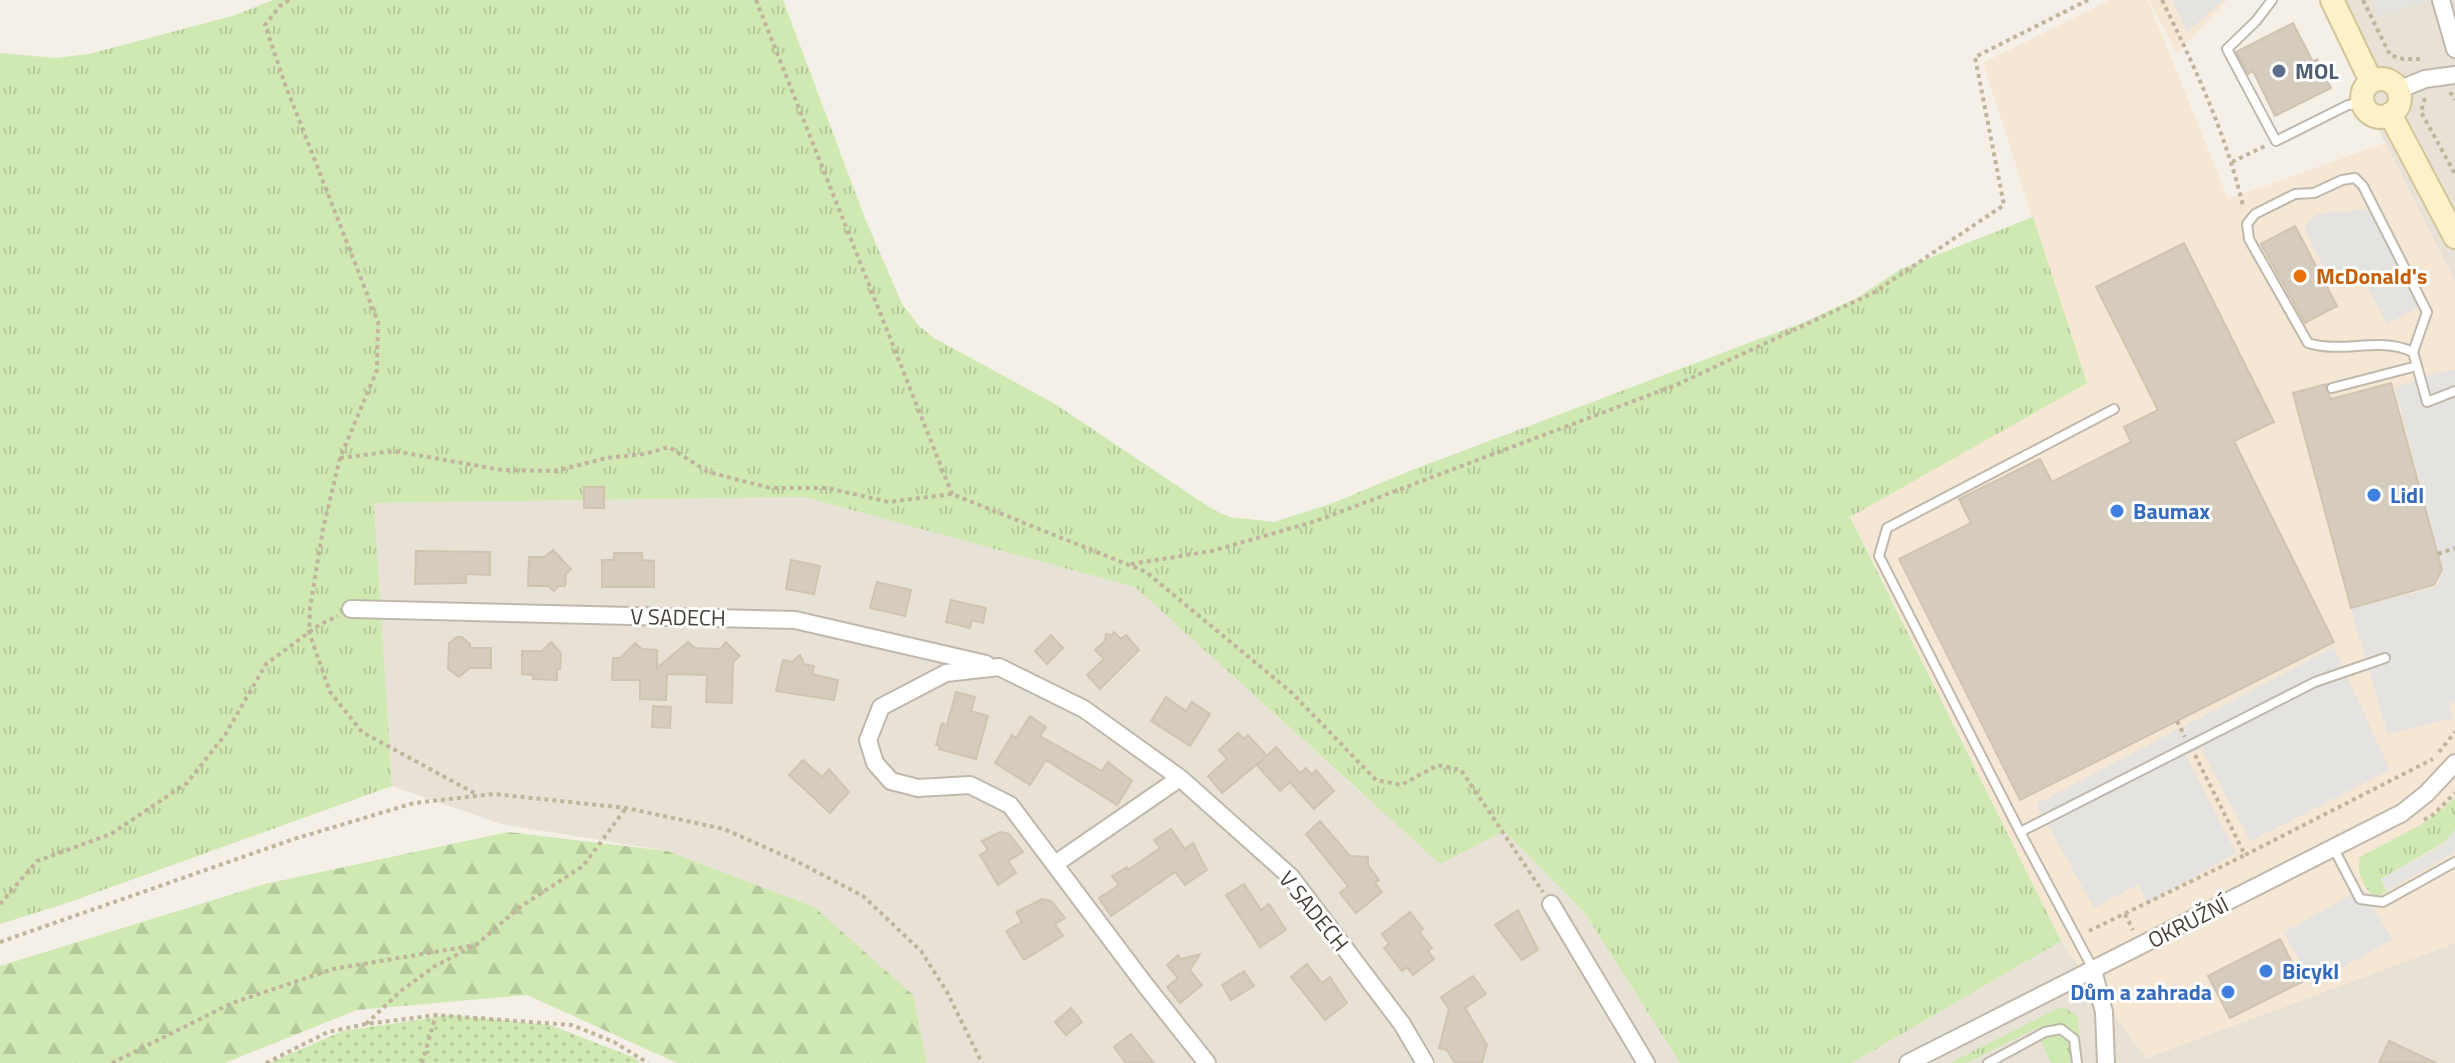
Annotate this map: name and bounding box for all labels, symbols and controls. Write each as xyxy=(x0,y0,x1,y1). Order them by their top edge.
place label: MOL xyxy=(2295,54,2339,88)
marker: MOL xyxy=(2270,62,2288,80)
place label: McDonald's xyxy=(2316,259,2427,293)
marker: McDonald's xyxy=(2291,267,2309,285)
place label: Lidl xyxy=(2390,478,2424,512)
marker: Lidl xyxy=(2365,486,2383,504)
place label: Baumax xyxy=(2133,494,2211,528)
marker: Baumax xyxy=(2108,502,2126,520)
street label: V SADECH xyxy=(630,599,726,635)
street label: V SADECH xyxy=(1271,863,1357,959)
street label: OKRUŽNÍ xyxy=(2142,887,2235,957)
place label: Bicykl xyxy=(2282,954,2339,988)
marker: Bicykl xyxy=(2257,962,2275,980)
place label: Dům a zahrada xyxy=(2070,975,2212,1009)
marker: Dům a zahrada xyxy=(2219,983,2237,1001)

